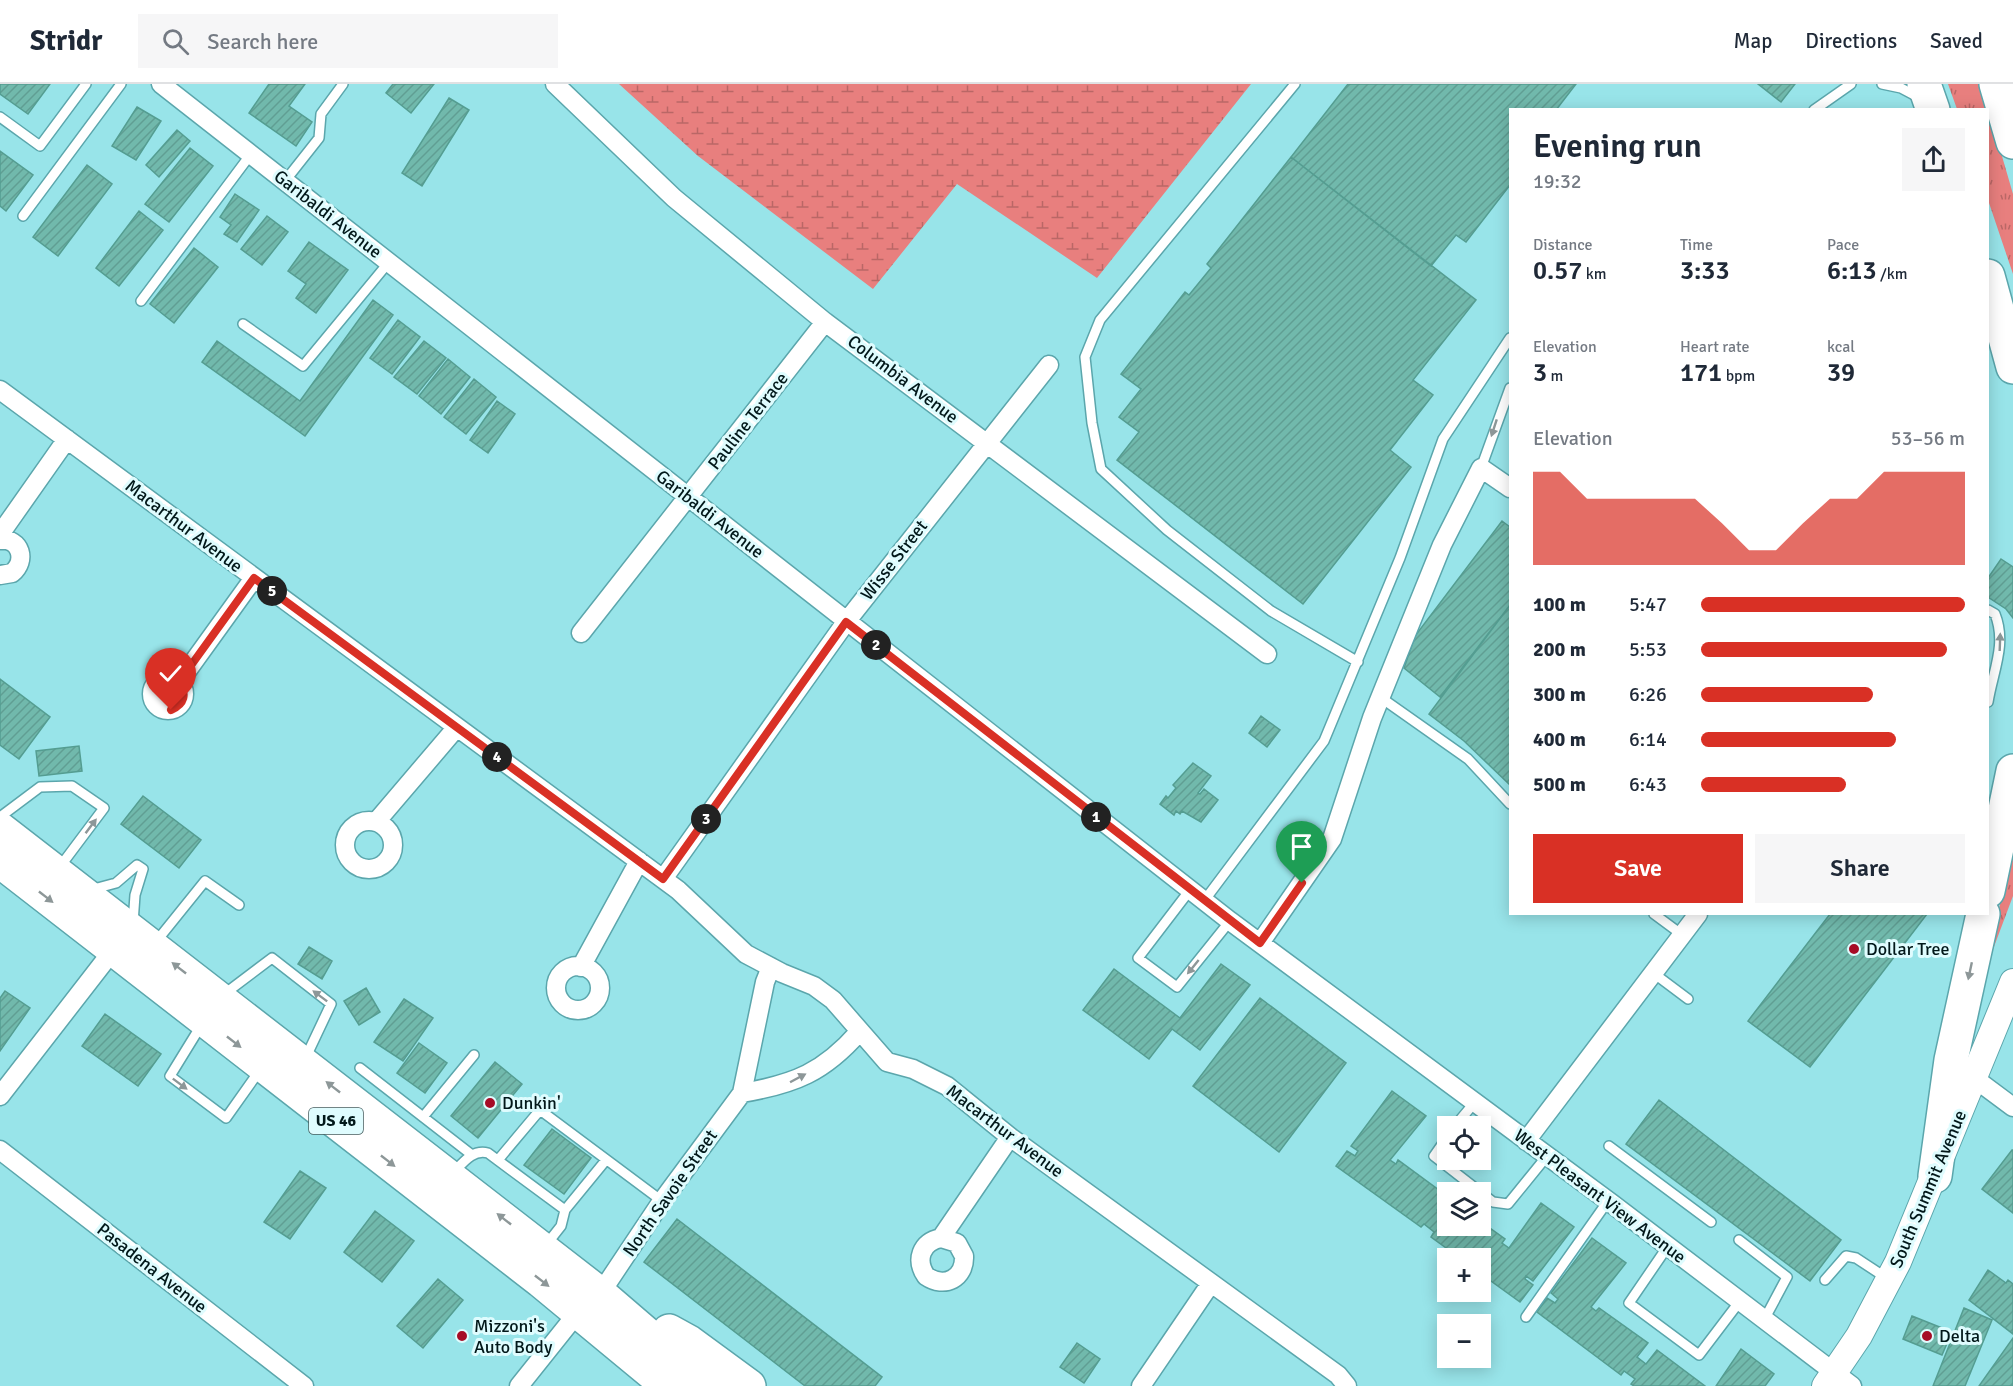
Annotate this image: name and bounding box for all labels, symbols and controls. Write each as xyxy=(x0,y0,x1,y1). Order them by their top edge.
search box xyxy=(138,14,558,68)
text: Stridr xyxy=(30,24,102,58)
icon: search xyxy=(159,25,192,58)
text: Search here xyxy=(207,28,318,55)
text: Map xyxy=(1734,28,1772,54)
text: Directions xyxy=(1805,28,1897,54)
text: Saved xyxy=(1930,28,1983,54)
text: Evening run xyxy=(1533,126,1702,167)
button: share xyxy=(1902,128,1965,191)
street label: Garibaldi Avenue xyxy=(270,165,386,263)
text: 19:32 xyxy=(1533,169,1582,194)
text: Distance xyxy=(1533,235,1593,255)
text: Time xyxy=(1680,235,1713,255)
text: Pace xyxy=(1827,235,1859,255)
text: 0.57 xyxy=(1533,255,1582,287)
text: 3:33 xyxy=(1680,255,1729,287)
text: 6:13 xyxy=(1827,255,1876,287)
text: km xyxy=(1582,264,1607,284)
text: /km xyxy=(1876,264,1908,284)
street label: Columbia Avenue xyxy=(843,330,963,428)
text: Elevation xyxy=(1533,337,1597,357)
text: Heart rate xyxy=(1680,337,1749,357)
text: kcal xyxy=(1827,337,1855,357)
text: 3 xyxy=(1533,357,1547,389)
text: 171 xyxy=(1680,357,1722,389)
text: 39 xyxy=(1827,357,1855,389)
text: m xyxy=(1547,366,1563,386)
text: bpm xyxy=(1722,366,1755,386)
street label: Pauline Terrace xyxy=(703,368,793,474)
one-way arrow xyxy=(1489,419,1498,437)
text: Elevation xyxy=(1533,426,1613,451)
text: 53–56 m xyxy=(1891,426,1965,451)
street label: Garibaldi Avenue xyxy=(652,465,768,563)
street label: Macarthur Avenue xyxy=(121,475,247,577)
street label: Wisse Street xyxy=(856,515,932,605)
pin: 5 xyxy=(257,576,287,606)
text: 5 xyxy=(268,581,276,601)
text: 100 m xyxy=(1533,592,1586,617)
text: 5:47 xyxy=(1629,592,1667,617)
pin: 2 xyxy=(861,630,891,660)
one-way arrow xyxy=(1996,633,2005,652)
text: 2 xyxy=(872,635,880,655)
text: 200 m xyxy=(1533,637,1586,662)
text: 5:53 xyxy=(1629,637,1667,662)
pin xyxy=(145,648,196,710)
icon: check xyxy=(154,657,187,690)
text: 300 m xyxy=(1533,682,1586,707)
text: 6:26 xyxy=(1629,682,1667,707)
text: 400 m xyxy=(1533,727,1586,752)
text: 6:14 xyxy=(1629,727,1667,752)
pin: 4 xyxy=(482,742,512,772)
text: 4 xyxy=(493,747,501,767)
text: 500 m xyxy=(1533,772,1586,797)
text: 6:43 xyxy=(1629,772,1667,797)
pin: 1 xyxy=(1081,802,1111,832)
pin: 3 xyxy=(691,804,721,834)
text: 1 xyxy=(1092,807,1100,827)
text: 3 xyxy=(702,809,710,829)
one-way arrow xyxy=(84,818,97,834)
pin xyxy=(1276,821,1327,883)
icon: arrive xyxy=(1285,830,1318,863)
button: Save xyxy=(1533,834,1743,903)
button: Share xyxy=(1755,834,1965,903)
one-way arrow xyxy=(39,890,54,902)
place label: Dollar Tree xyxy=(1866,938,1949,960)
marker: Dollar Tree xyxy=(1847,942,1861,956)
one-way arrow xyxy=(1187,959,1200,975)
one-way arrow xyxy=(171,961,187,974)
one-way arrow xyxy=(1965,961,1975,980)
one-way arrow xyxy=(313,990,328,1002)
one-way arrow xyxy=(226,1035,241,1047)
one-way arrow xyxy=(790,1073,807,1083)
one-way arrow xyxy=(172,1078,188,1090)
street label: Macarthur Avenue xyxy=(942,1080,1068,1182)
one-way arrow xyxy=(325,1081,341,1094)
place label: Dunkin' xyxy=(502,1092,561,1114)
marker: Dunkin' xyxy=(483,1096,497,1110)
street label: South Summit Avenue xyxy=(1885,1107,1971,1271)
road number: US 46 xyxy=(309,1108,363,1134)
map controls xyxy=(1437,1116,1491,1368)
button: locate xyxy=(1437,1116,1491,1170)
street label: West Pleasant View Avenue xyxy=(1510,1124,1690,1268)
street label: North Savoie Street xyxy=(618,1125,722,1261)
one-way arrow xyxy=(380,1155,395,1167)
button: layers xyxy=(1437,1182,1491,1236)
one-way arrow xyxy=(496,1213,512,1226)
street label: Pasadena Avenue xyxy=(93,1218,211,1318)
button: + xyxy=(1437,1248,1491,1302)
one-way arrow xyxy=(534,1275,549,1287)
button: − xyxy=(1437,1314,1491,1368)
place label: Mizzoni's Auto Body xyxy=(474,1315,553,1358)
place label: Delta xyxy=(1939,1325,1980,1347)
marker: Mizzoni's Auto Body xyxy=(455,1329,469,1343)
marker: Delta xyxy=(1920,1329,1934,1343)

